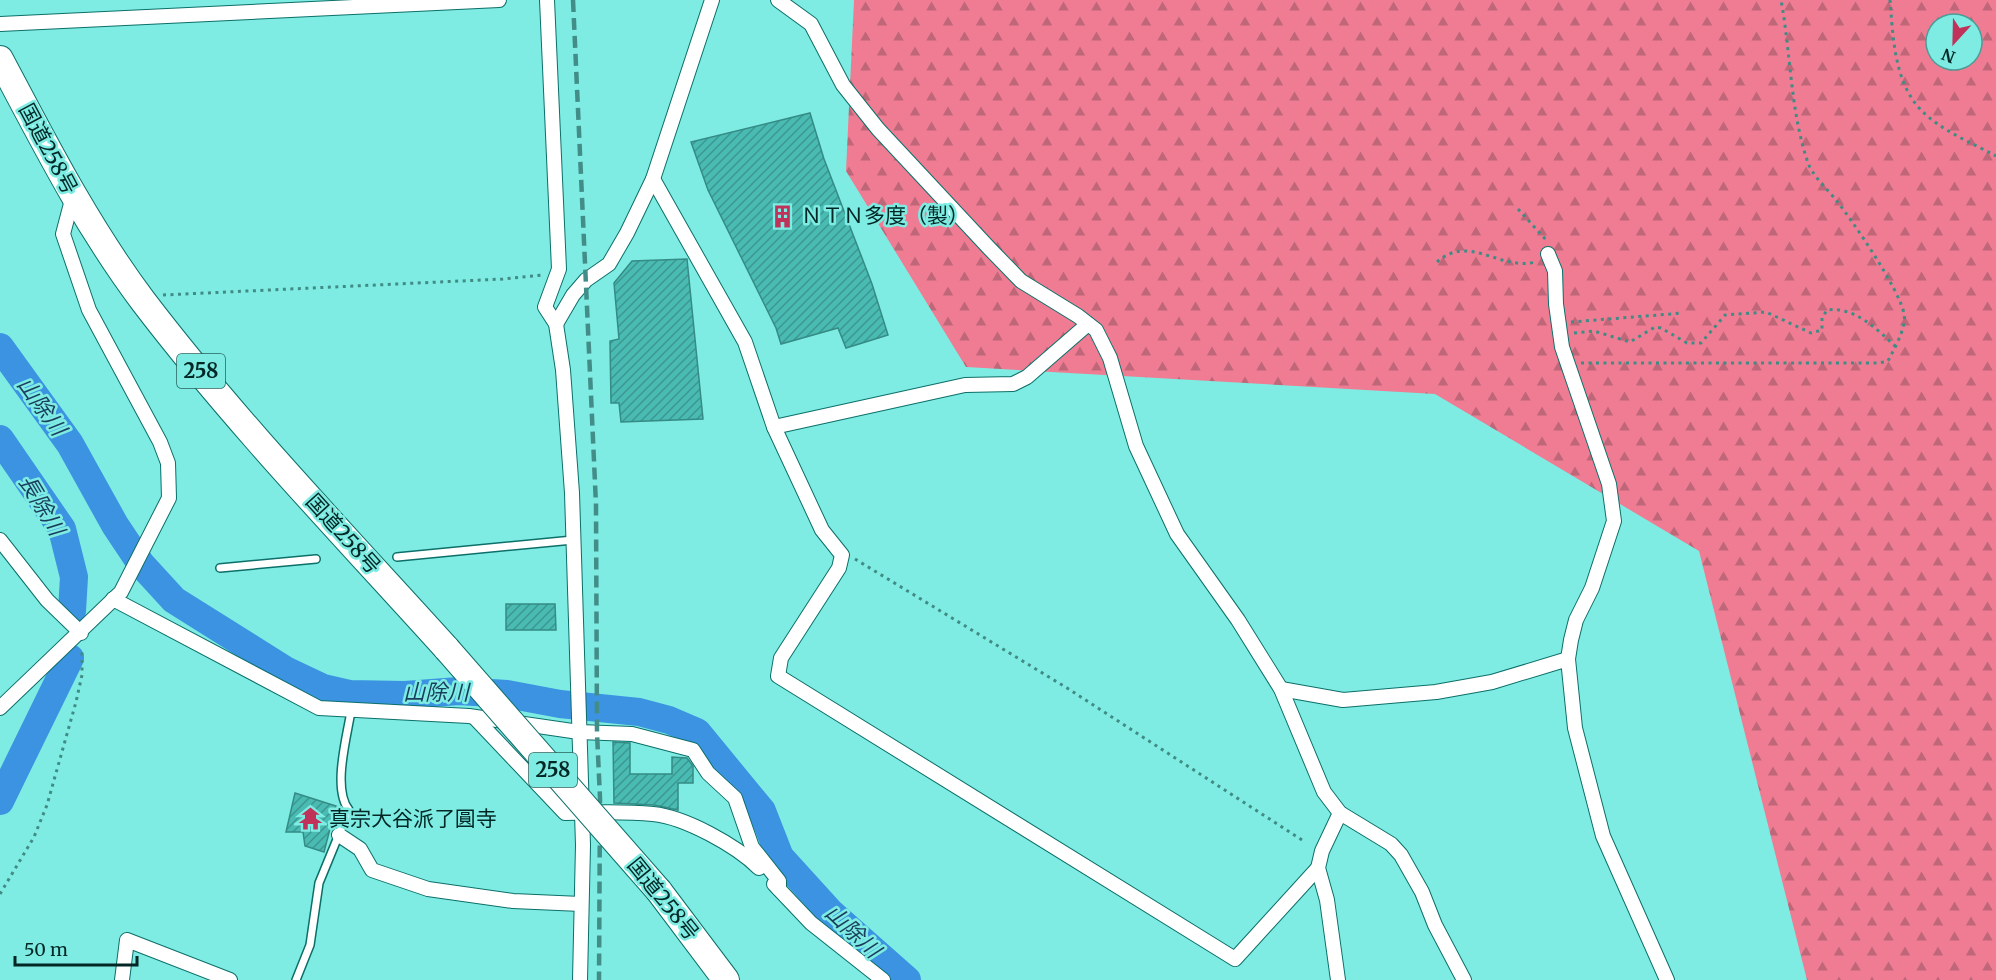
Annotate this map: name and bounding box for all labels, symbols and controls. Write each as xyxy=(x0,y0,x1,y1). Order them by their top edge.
north arrow xyxy=(1924,12,1984,72)
text: N xyxy=(1938,44,1958,68)
street label: 国道258号 xyxy=(13,99,84,199)
place label: ＮＴＮ多度（製） xyxy=(801,202,969,229)
building icon: ＮＴＮ多度（製） xyxy=(770,203,796,229)
road number: 258 xyxy=(177,354,225,388)
water label: 山除川 xyxy=(11,371,74,443)
water label: 長除川 xyxy=(13,469,72,542)
street label: 国道258号 xyxy=(300,488,387,579)
water label: 山除川 xyxy=(403,678,471,706)
road number: 258 xyxy=(529,753,577,787)
place label: 真宗大谷派了圓寺 xyxy=(329,805,497,832)
temple icon: 真宗大谷派了圓寺 xyxy=(298,806,324,832)
street label: 国道258号 xyxy=(622,852,705,946)
water label: 山除川 xyxy=(819,898,888,965)
scale bar xyxy=(15,929,136,967)
text: 50 m xyxy=(24,938,68,961)

